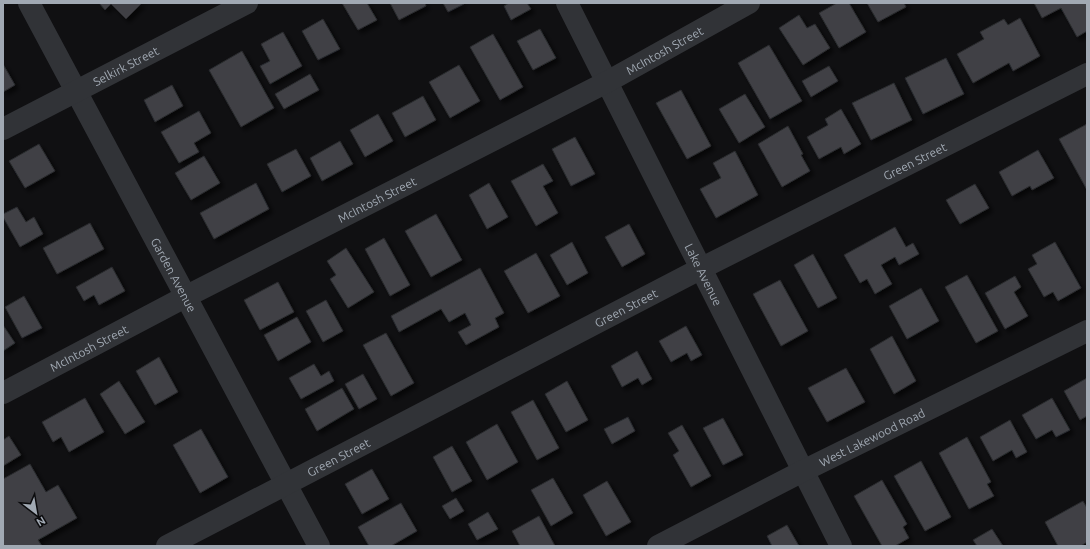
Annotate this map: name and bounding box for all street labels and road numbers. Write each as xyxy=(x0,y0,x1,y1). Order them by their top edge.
street label: McIntosh Street xyxy=(624,23,705,77)
street label: Selkirk Street xyxy=(91,43,161,88)
street label: Green Street xyxy=(881,139,949,182)
street label: McIntosh Street xyxy=(335,174,418,225)
street label: Garden Avenue xyxy=(149,235,199,314)
street label: Lake Avenue xyxy=(683,241,725,308)
street label: Green Street xyxy=(592,286,660,329)
street label: McIntosh Street xyxy=(48,322,130,374)
street label: West Lakewood Road xyxy=(817,406,927,469)
street label: Green Street xyxy=(305,435,372,479)

